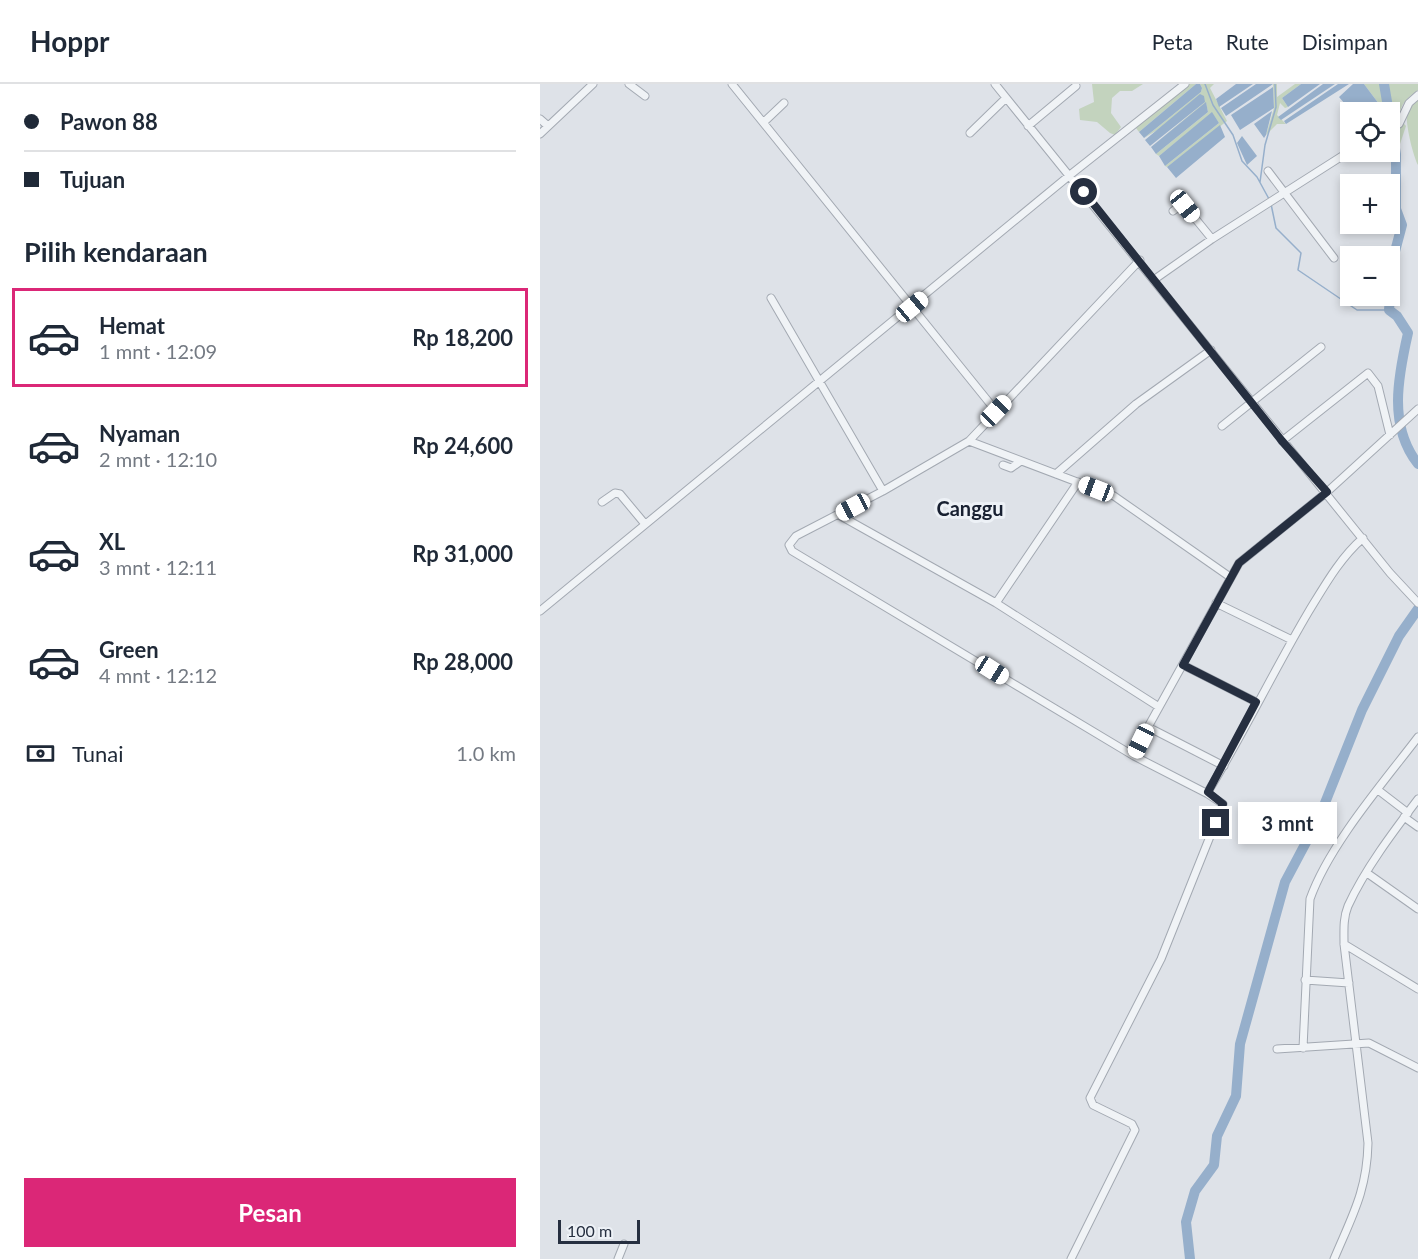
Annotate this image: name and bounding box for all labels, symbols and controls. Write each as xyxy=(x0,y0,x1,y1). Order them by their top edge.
text: Hoppr xyxy=(30,24,109,58)
text: Peta xyxy=(1152,29,1193,54)
text: Rute xyxy=(1226,29,1269,54)
text: Disimpan xyxy=(1302,29,1388,54)
map controls xyxy=(1340,102,1400,306)
button: locate xyxy=(1340,102,1400,162)
text: Pawon 88 xyxy=(60,108,158,135)
text: Tujuan xyxy=(60,166,125,193)
button: + xyxy=(1340,174,1400,234)
route start xyxy=(1070,178,1097,205)
car xyxy=(1167,186,1203,226)
text: Pilih kendaraan xyxy=(24,235,208,268)
button: − xyxy=(1340,246,1400,306)
car xyxy=(892,289,932,325)
icon: car xyxy=(27,311,81,365)
text: Hemat xyxy=(99,312,165,339)
text: Rp 18,200 xyxy=(412,324,513,351)
text: 1 mnt · 12:09 xyxy=(99,339,217,363)
car xyxy=(977,392,1015,430)
icon: car xyxy=(27,419,81,473)
text: Nyaman xyxy=(99,420,180,447)
text: Rp 24,600 xyxy=(412,432,513,459)
text: 2 mnt · 12:10 xyxy=(99,447,217,471)
car xyxy=(1076,474,1116,504)
car xyxy=(833,491,873,523)
district label: Canggu xyxy=(936,496,1004,520)
icon: car xyxy=(27,527,81,581)
text: XL xyxy=(99,528,125,555)
text: Rp 31,000 xyxy=(412,540,513,567)
text: 3 mnt · 12:11 xyxy=(99,555,217,579)
icon: car xyxy=(27,635,81,689)
text: Green xyxy=(99,636,159,663)
text: Rp 28,000 xyxy=(412,648,513,675)
car xyxy=(972,653,1012,687)
text: 4 mnt · 12:12 xyxy=(99,663,217,687)
car xyxy=(1125,721,1157,761)
icon: cash xyxy=(24,737,57,770)
text: Tunai xyxy=(72,740,123,767)
text: 1.0 km xyxy=(456,741,516,765)
callout: 3 mnt xyxy=(1237,802,1336,844)
route end xyxy=(1202,809,1229,836)
text: 3 mnt xyxy=(1262,811,1313,835)
button: Pesan xyxy=(24,1178,516,1247)
scale bar xyxy=(558,1217,640,1244)
text: 100 m xyxy=(567,1221,612,1240)

